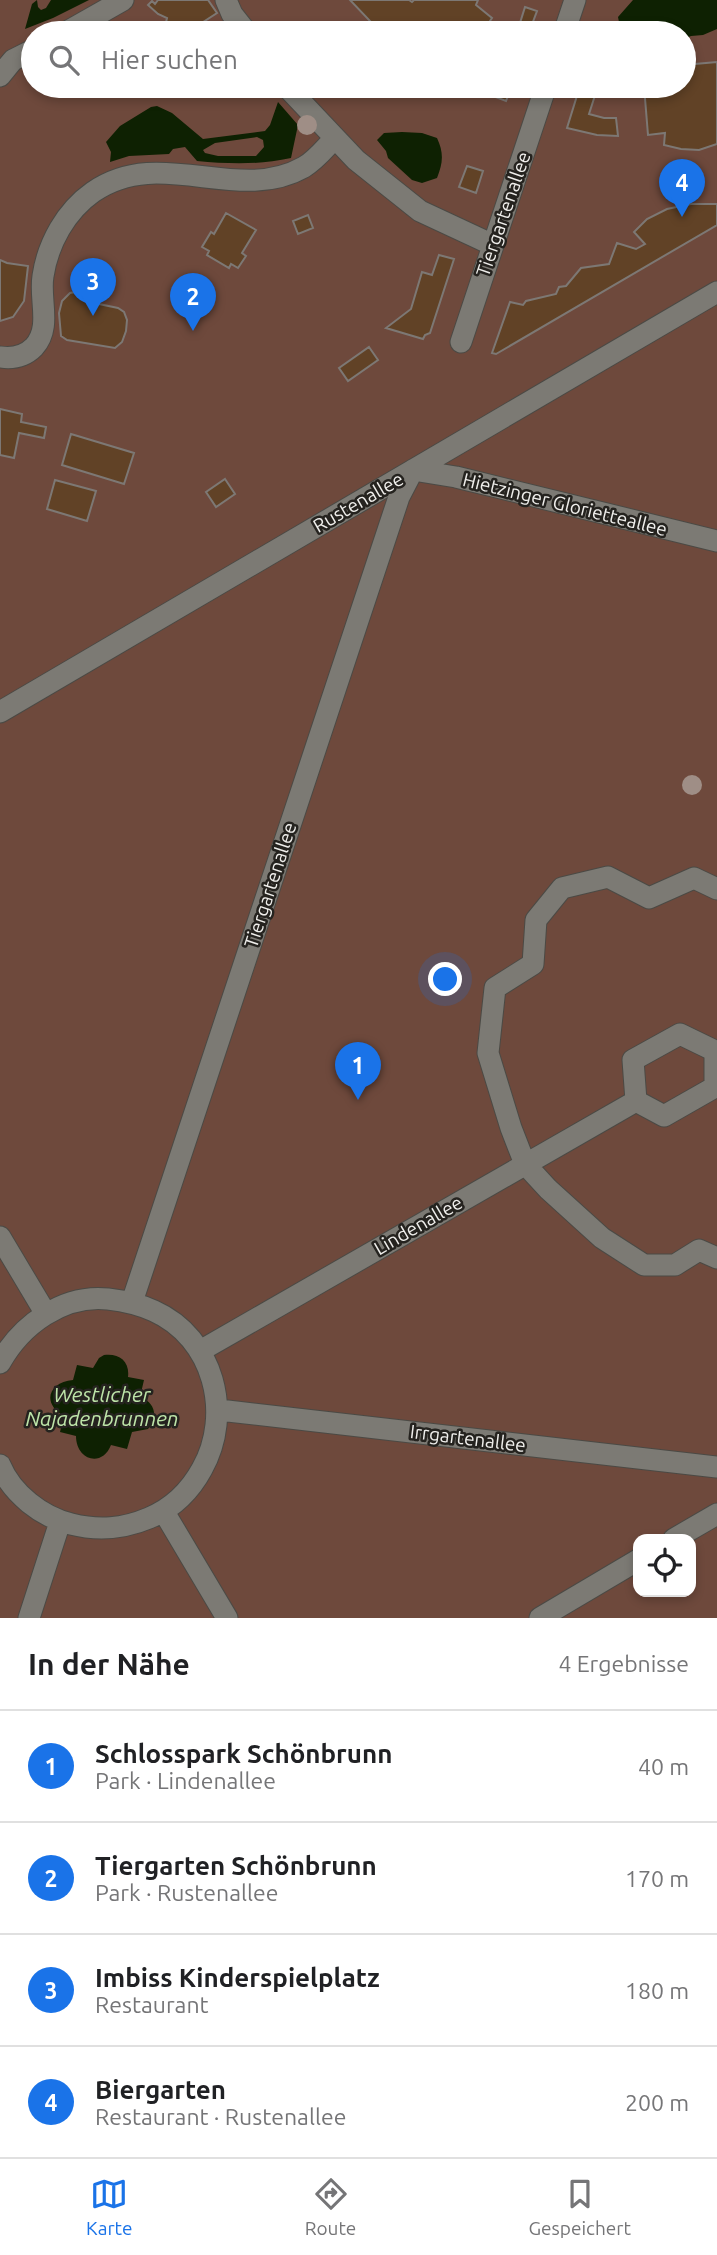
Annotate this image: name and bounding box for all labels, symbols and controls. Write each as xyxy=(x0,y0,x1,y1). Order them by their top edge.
search box xyxy=(21,21,696,98)
icon: search xyxy=(45,41,83,79)
text: Hier suchen xyxy=(101,45,238,74)
street label: Tiergartenallee xyxy=(471,149,535,279)
pin: 4 xyxy=(659,159,705,217)
pin: 3 xyxy=(70,258,116,316)
pin: 2 xyxy=(170,273,216,331)
street label: Rustenallee xyxy=(309,467,407,537)
street label: Hietzinger Glorietteallee xyxy=(460,468,670,540)
street label: Tiergartenallee xyxy=(239,819,301,951)
your location xyxy=(428,962,462,996)
pin: 1 xyxy=(335,1042,381,1100)
street label: Lindenallee xyxy=(370,1191,466,1259)
water label: Westlicher Najadenbrunnen xyxy=(25,1382,179,1430)
street label: Irrgartenallee xyxy=(409,1420,527,1456)
map controls xyxy=(633,1534,696,1597)
button: locate xyxy=(633,1534,696,1597)
text: In der Nähe xyxy=(28,1647,190,1681)
text: 4 Ergebnisse xyxy=(558,1651,689,1676)
text: Schlosspark Schönbrunn xyxy=(95,1739,392,1768)
text: 1 xyxy=(45,1754,57,1779)
text: 40 m xyxy=(638,1754,689,1779)
text: Park · Lindenallee xyxy=(95,1768,276,1793)
text: Tiergarten Schönbrunn xyxy=(95,1851,377,1880)
text: 2 xyxy=(45,1866,57,1891)
text: 170 m xyxy=(625,1866,689,1891)
text: Park · Rustenallee xyxy=(95,1880,278,1905)
text: Imbiss Kinderspielplatz xyxy=(95,1963,380,1992)
text: 3 xyxy=(45,1978,57,2003)
text: 180 m xyxy=(625,1978,689,2003)
text: Restaurant xyxy=(95,1992,209,2017)
text: Biergarten xyxy=(95,2075,226,2104)
text: 4 xyxy=(45,2090,57,2115)
text: 200 m xyxy=(625,2090,689,2115)
text: Restaurant · Rustenallee xyxy=(95,2104,346,2129)
tab: Karte xyxy=(86,2175,133,2239)
tab: Route xyxy=(305,2175,356,2239)
tab: Gespeichert xyxy=(529,2175,631,2239)

